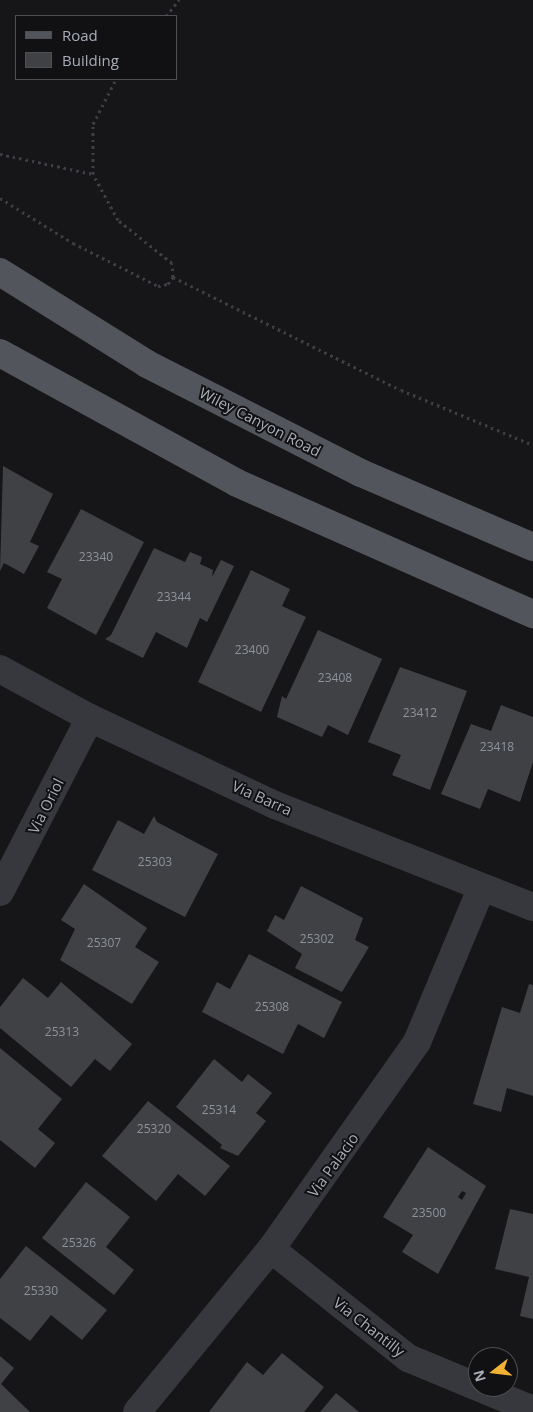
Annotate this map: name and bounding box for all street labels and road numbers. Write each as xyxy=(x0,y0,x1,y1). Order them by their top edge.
street label: Wiley Canyon Road xyxy=(196,384,324,460)
street label: Via Oriol xyxy=(25,775,67,837)
street label: Via Barra xyxy=(229,777,295,819)
street label: Via Palacio xyxy=(304,1130,362,1200)
street label: Via Chantilly xyxy=(330,1294,408,1360)

